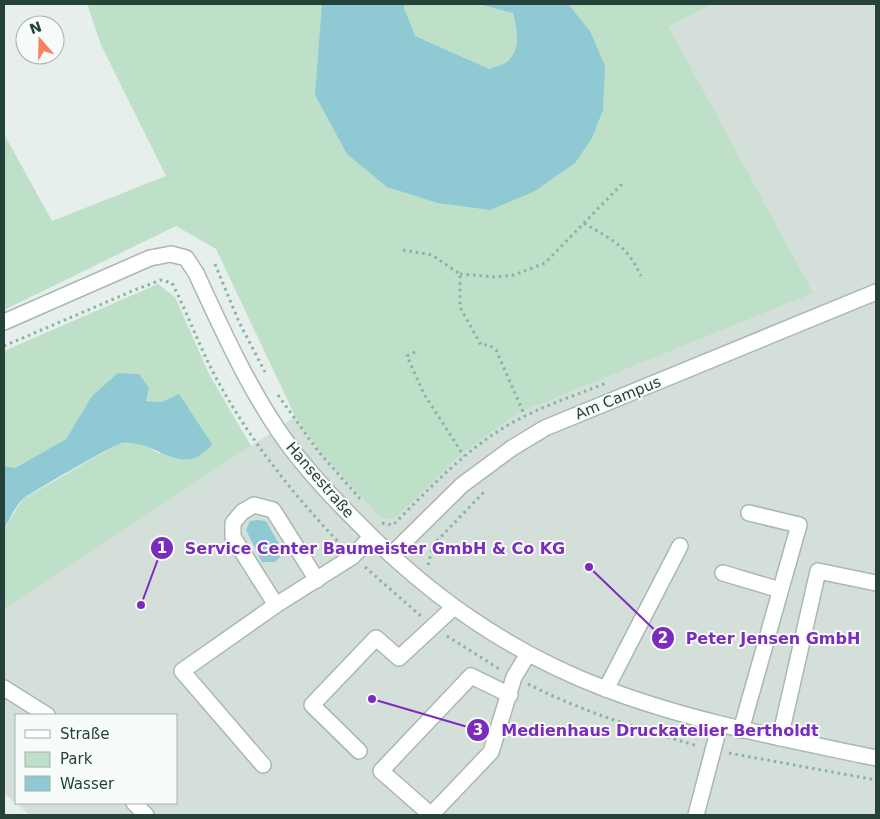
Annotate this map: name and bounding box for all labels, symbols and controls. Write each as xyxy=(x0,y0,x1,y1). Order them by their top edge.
north arrow xyxy=(15,15,65,65)
text: N xyxy=(27,18,44,37)
street label: Am Campus xyxy=(573,373,664,423)
street label: Hansestraße xyxy=(282,438,358,522)
callout: Service Center Baumeister GmbH & Co KG xyxy=(149,532,575,563)
text: 1 xyxy=(157,539,167,557)
text: Service Center Baumeister GmbH & Co KG xyxy=(185,539,565,558)
callout: Peter Jensen GmbH xyxy=(650,623,870,654)
text: 2 xyxy=(658,629,668,647)
text: Peter Jensen GmbH xyxy=(686,629,860,648)
legend xyxy=(15,714,178,804)
callout: Medienhaus Druckatelier Bertholdt xyxy=(466,715,828,746)
text: 3 xyxy=(473,721,483,739)
text: Medienhaus Druckatelier Bertholdt xyxy=(501,721,819,740)
text: Straße xyxy=(60,725,109,743)
text: Park xyxy=(60,750,93,768)
text: Wasser xyxy=(60,775,115,793)

